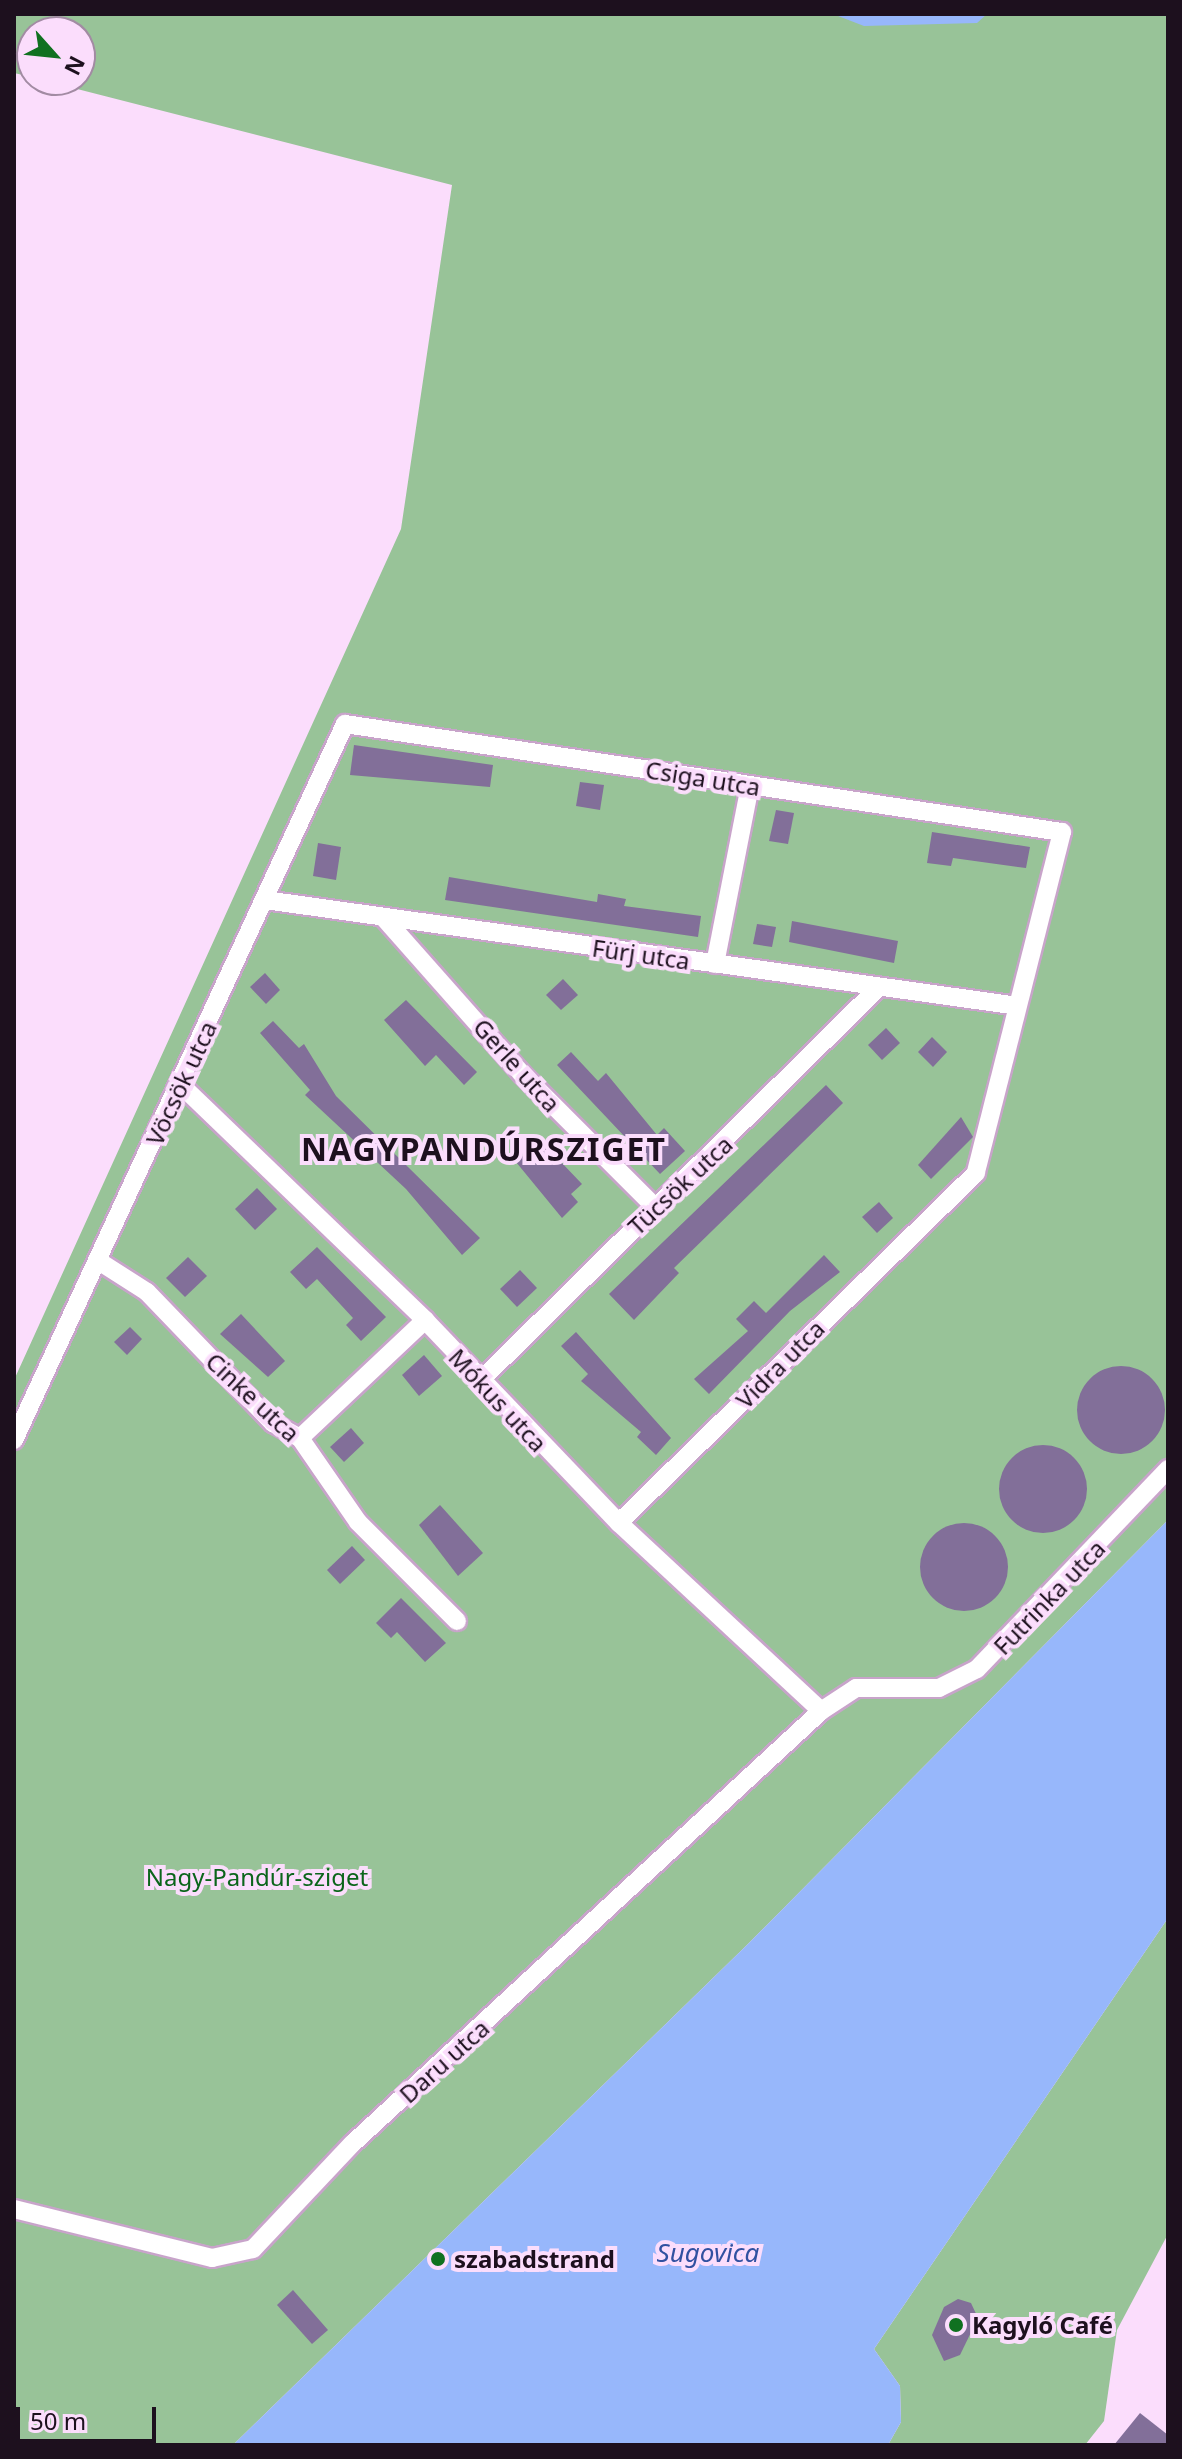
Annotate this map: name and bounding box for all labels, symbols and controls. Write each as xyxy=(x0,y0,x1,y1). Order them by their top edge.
north arrow xyxy=(16,16,96,96)
text: N xyxy=(58,51,93,81)
street label: Csiga utca xyxy=(644,755,762,801)
street label: Fürj utca xyxy=(590,933,692,975)
street label: Gerle utca xyxy=(468,1012,566,1118)
street label: Vöcsök utca xyxy=(140,1016,222,1150)
street label: Tücsök utca xyxy=(622,1129,738,1241)
district label: NAGYPANDÚRSZIGET xyxy=(301,1130,667,1168)
street label: Vidra utca xyxy=(730,1314,830,1414)
street label: Mókus utca xyxy=(443,1343,553,1457)
street label: Cinke utca xyxy=(200,1346,306,1448)
street label: Futrinka utca xyxy=(987,1534,1111,1660)
park label: Nagy-Pandúr-sziget xyxy=(146,1863,368,1891)
street label: Daru utca xyxy=(393,2013,495,2109)
water label: Sugovica xyxy=(657,2237,759,2269)
place label: szabadstrand xyxy=(454,2245,615,2273)
marker: szabadstrand xyxy=(429,2250,447,2268)
place label: Kagyló Café xyxy=(972,2311,1113,2339)
marker: Kagyló Café xyxy=(947,2316,965,2334)
scale bar xyxy=(20,2391,160,2441)
text: 50 m xyxy=(30,2404,86,2437)

